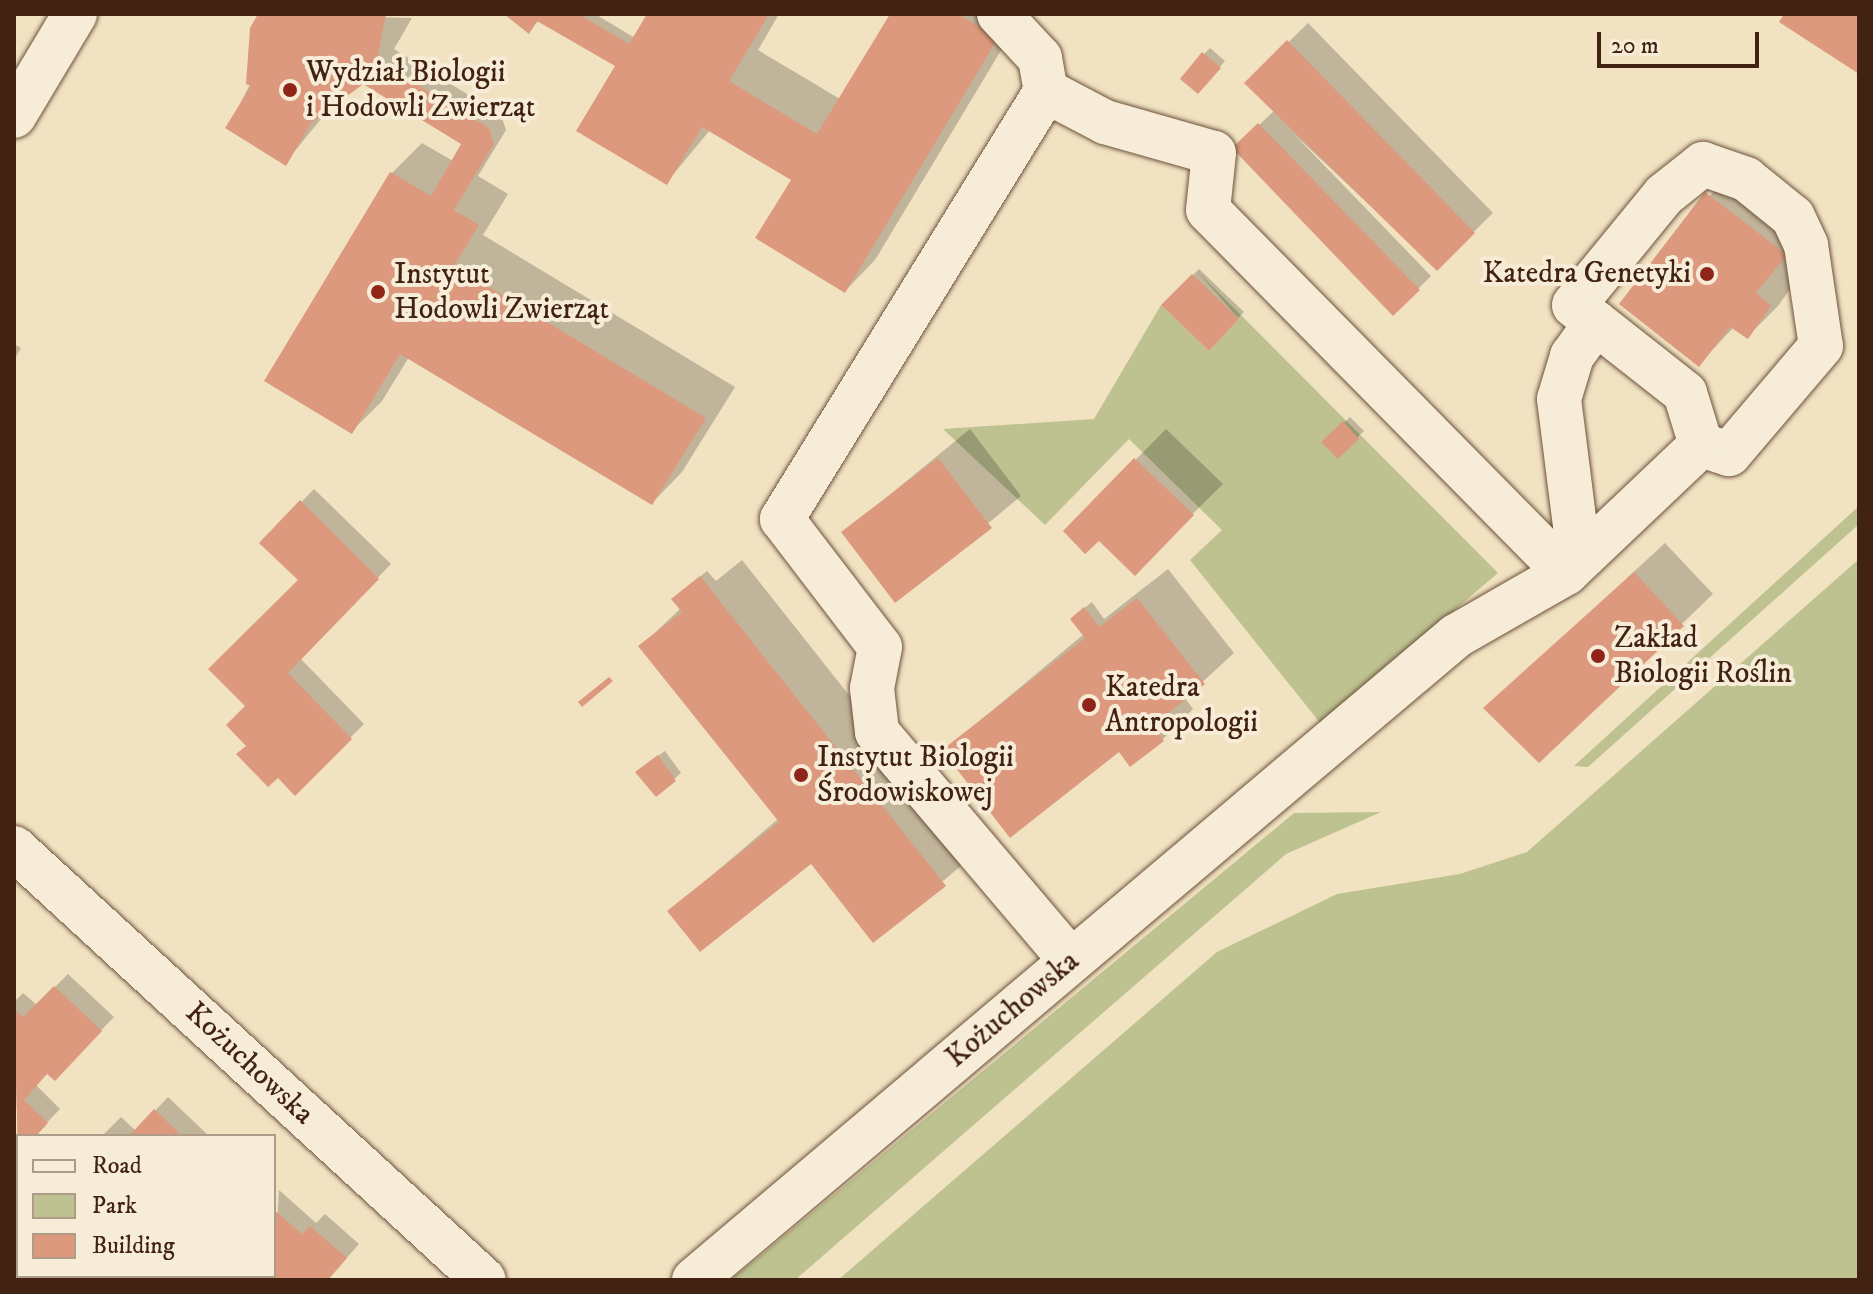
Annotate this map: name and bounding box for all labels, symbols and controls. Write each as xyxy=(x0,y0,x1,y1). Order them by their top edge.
scale bar xyxy=(1601,16,1763,66)
text: 20 m xyxy=(1611,31,1659,61)
place label: Wydział Biologii i Hodowli Zwierząt xyxy=(306,55,535,126)
marker: Wydział Biologii i Hodowli Zwierząt xyxy=(281,81,299,99)
place label: Katedra Genetyki xyxy=(1482,256,1691,292)
place label: Instytut Hodowli Zwierząt xyxy=(394,257,609,328)
marker: Katedra Genetyki xyxy=(1698,265,1716,283)
marker: Instytut Hodowli Zwierząt xyxy=(369,283,387,301)
place label: Zakład Biologii Roślin xyxy=(1614,621,1792,692)
marker: Zakład Biologii Roślin xyxy=(1589,647,1607,665)
place label: Katedra Antropologii xyxy=(1105,670,1258,740)
marker: Katedra Antropologii xyxy=(1080,696,1098,714)
place label: Instytut Biologii Środowiskowej xyxy=(817,740,1014,810)
marker: Instytut Biologii Środowiskowej xyxy=(792,766,810,784)
street label: Kożuchowska xyxy=(939,944,1087,1076)
street label: Kożuchowska xyxy=(177,995,321,1133)
legend xyxy=(16,1134,276,1278)
text: Road xyxy=(92,1151,142,1181)
text: Park xyxy=(92,1191,137,1221)
text: Building xyxy=(92,1231,175,1261)

